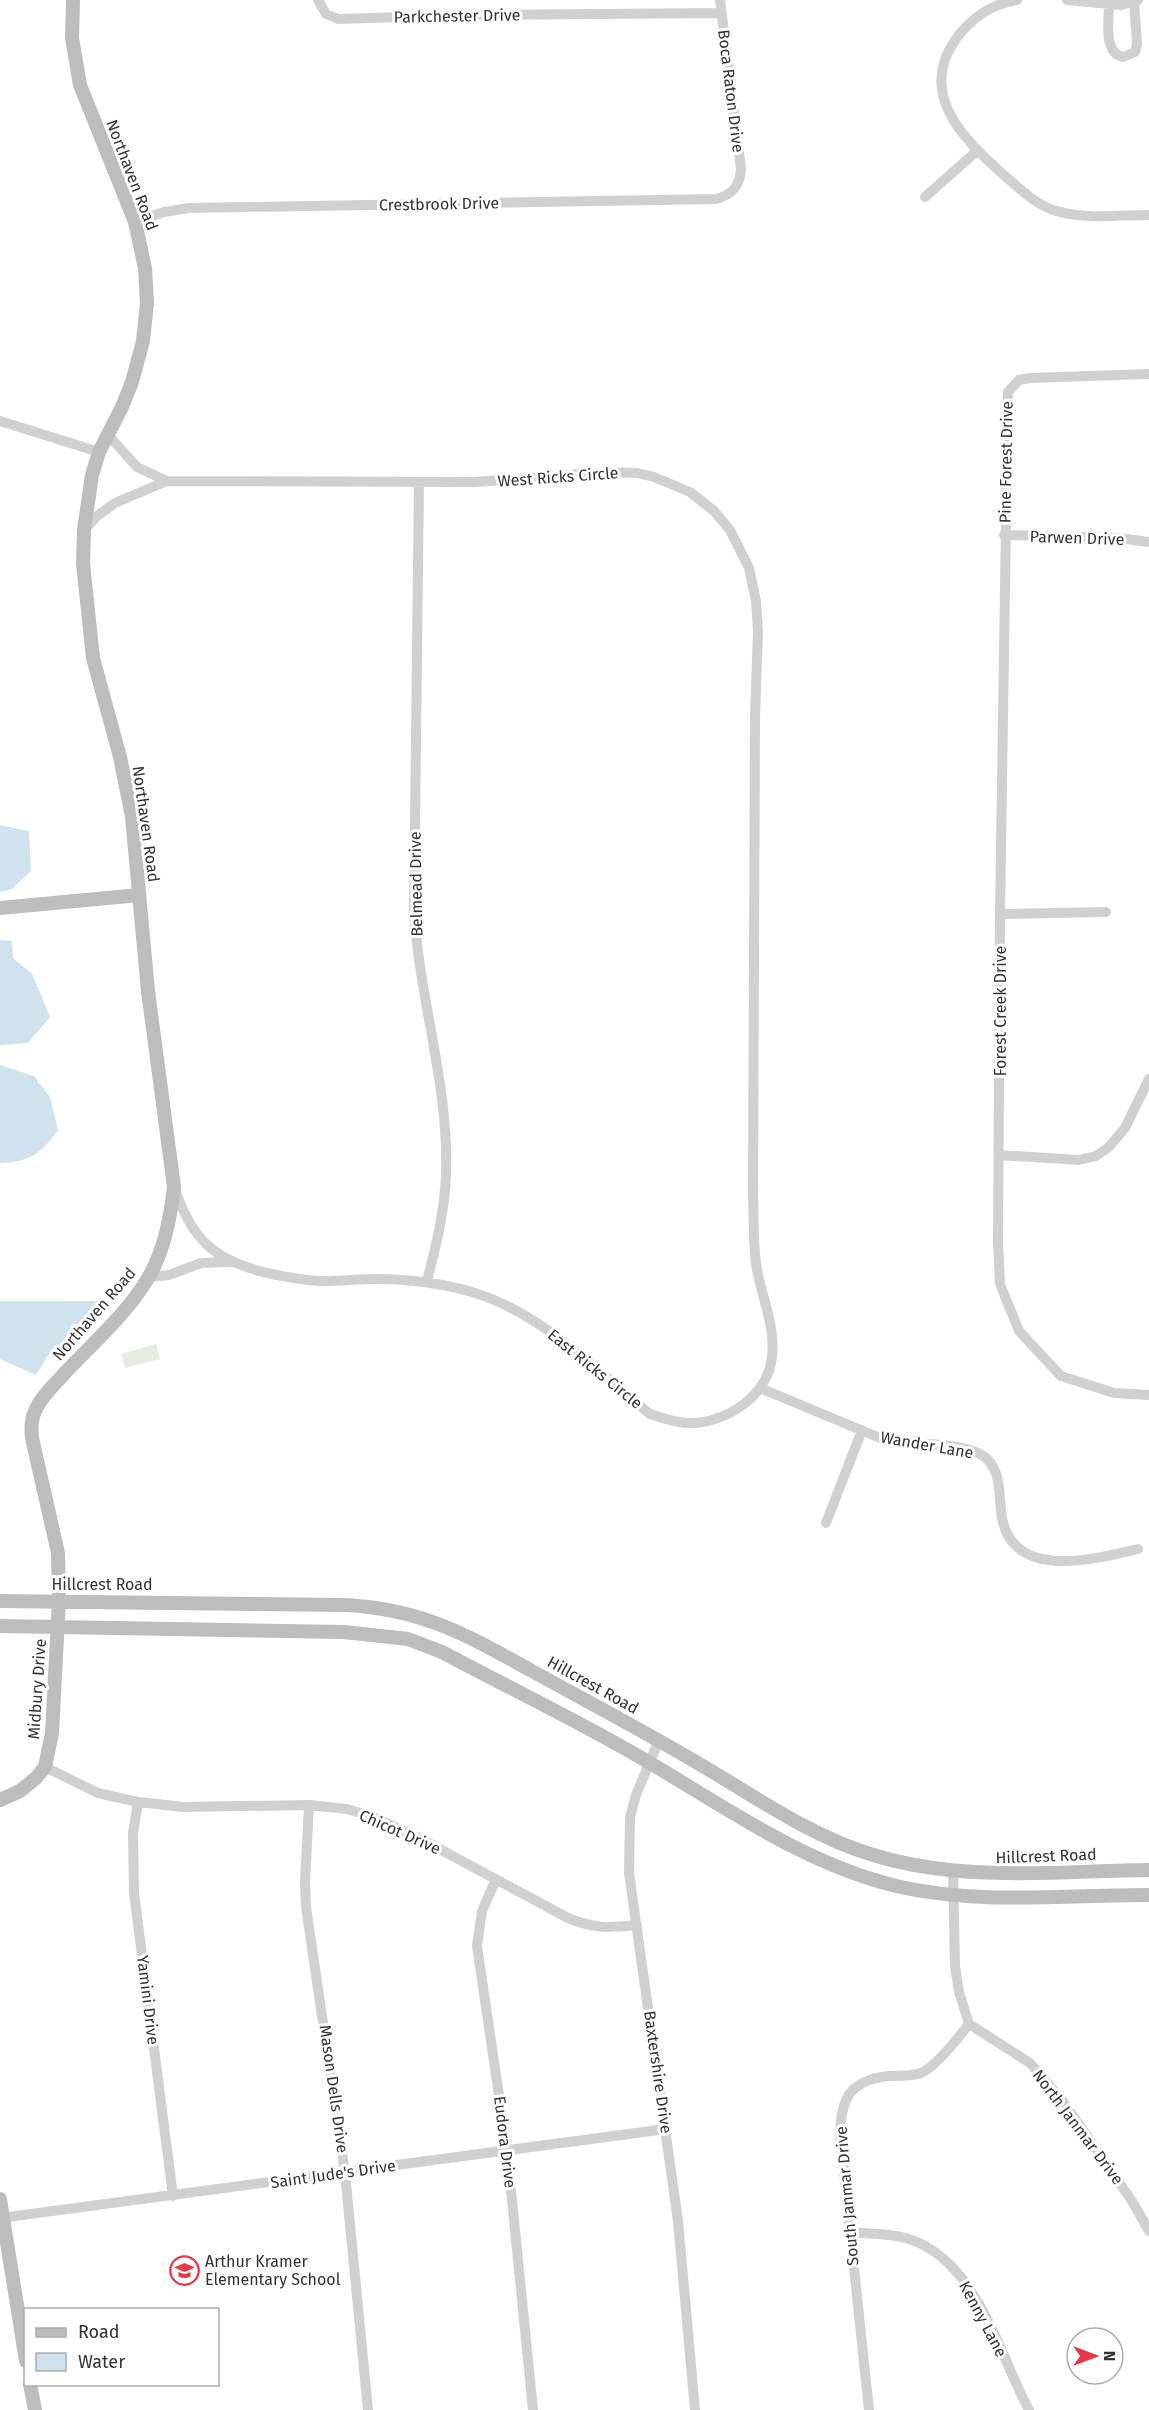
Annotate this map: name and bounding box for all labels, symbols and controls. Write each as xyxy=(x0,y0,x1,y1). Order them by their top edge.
street label: Parkchester Drive xyxy=(393,5,521,27)
street label: Boca Raton Drive xyxy=(714,28,748,154)
street label: Northaven Road xyxy=(102,117,162,233)
street label: Crestbrook Drive xyxy=(379,193,499,215)
street label: Pine Forest Drive xyxy=(995,401,1017,523)
street label: West Ricks Circle xyxy=(497,463,619,491)
street label: Parwen Drive xyxy=(1029,527,1125,549)
street label: Northaven Road xyxy=(128,765,164,883)
street label: Belmead Drive xyxy=(406,831,426,937)
street label: Forest Creek Drive xyxy=(991,946,1010,1076)
street label: Northaven Road xyxy=(48,1264,140,1364)
street label: East Ricks Circle xyxy=(544,1325,646,1413)
street label: Wander Lane xyxy=(879,1427,975,1463)
street label: Hillcrest Road xyxy=(51,1575,153,1594)
street label: Midbury Drive xyxy=(24,1638,50,1740)
street label: Hillcrest Road xyxy=(544,1652,642,1718)
street label: Chicot Drive xyxy=(356,1806,444,1858)
street label: Hillcrest Road xyxy=(995,1845,1097,1867)
street label: Yamini Drive xyxy=(133,1954,163,2046)
street label: Baxtershire Drive xyxy=(640,2009,676,2135)
street label: Mason Dells Drive xyxy=(316,2024,352,2154)
street label: North Janmar Drive xyxy=(1029,2066,1127,2188)
street label: Eudora Drive xyxy=(490,2095,520,2189)
street label: South Janmar Drive xyxy=(831,2125,863,2267)
street label: Saint Jude's Drive xyxy=(269,2156,397,2192)
place label: Arthur Kramer Elementary School xyxy=(205,2252,341,2289)
school or university icon: Arthur Kramer Elementary School xyxy=(168,2254,200,2286)
street label: Kenny Lane xyxy=(955,2278,1011,2360)
legend xyxy=(24,2308,219,2386)
text: Road xyxy=(78,2321,120,2343)
north arrow xyxy=(1065,2326,1125,2386)
text: Water xyxy=(78,2351,125,2373)
text: N xyxy=(1100,2351,1119,2361)

